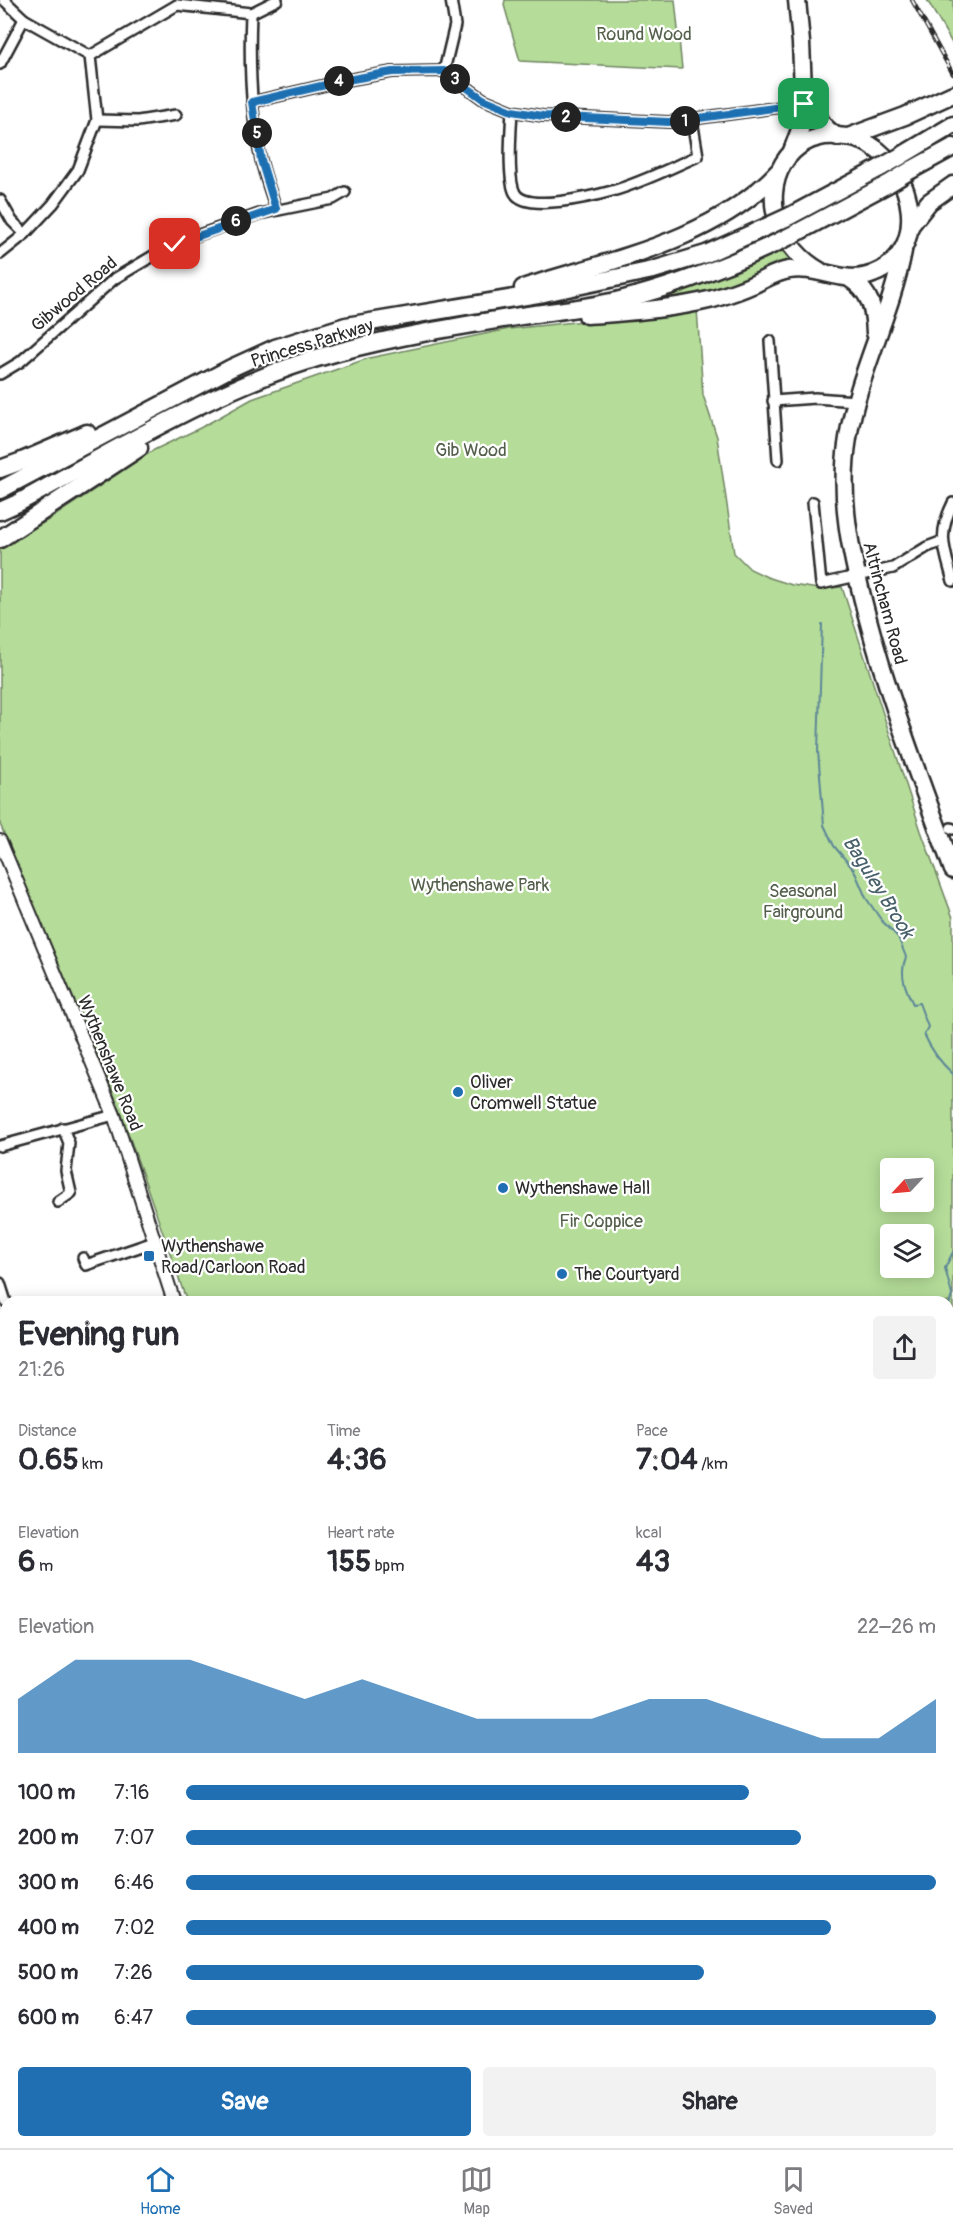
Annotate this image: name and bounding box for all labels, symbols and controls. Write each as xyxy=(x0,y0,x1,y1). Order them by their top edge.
park label: Round Wood xyxy=(596,23,692,46)
pin: 3 xyxy=(440,64,470,94)
pin: 4 xyxy=(324,66,354,96)
text: 3 xyxy=(451,69,459,89)
text: 4 xyxy=(334,71,344,91)
pin xyxy=(778,78,829,129)
icon: arrive xyxy=(787,87,820,120)
pin: 2 xyxy=(551,102,581,132)
pin: 1 xyxy=(670,106,700,136)
text: 2 xyxy=(562,107,570,127)
text: 1 xyxy=(682,111,688,131)
pin: 5 xyxy=(242,118,272,148)
text: 5 xyxy=(253,123,261,143)
pin: 6 xyxy=(221,206,251,236)
text: 6 xyxy=(231,211,241,231)
pin xyxy=(149,218,200,269)
icon: check xyxy=(158,227,191,260)
street label: Gibwood Road xyxy=(27,252,122,337)
street label: Princess Parkway xyxy=(248,314,377,373)
park label: Gib Wood xyxy=(435,439,507,462)
street label: Altrincham Road xyxy=(857,539,912,667)
water label: Baguley Brook xyxy=(837,831,921,945)
park label: Wythenshawe Park xyxy=(411,874,550,897)
park label: Seasonal Fairground xyxy=(763,880,843,924)
street label: Wythenshawe Road xyxy=(72,992,147,1134)
place label: Oliver Cromwell Statue xyxy=(470,1071,597,1115)
marker: Oliver Cromwell Statue xyxy=(451,1085,465,1099)
north arrow xyxy=(880,1158,934,1212)
map controls xyxy=(880,1158,934,1278)
place label: Wythenshawe Hall xyxy=(515,1177,650,1200)
marker: Wythenshawe Hall xyxy=(496,1181,510,1195)
park label: Fir Coppice xyxy=(559,1210,643,1233)
button: layers xyxy=(880,1224,934,1278)
place label: Wythenshawe Road/Carloon Road xyxy=(161,1235,305,1279)
marker: Wythenshawe Road/Carloon Road xyxy=(142,1249,156,1263)
place label: The Courtyard xyxy=(574,1263,680,1286)
marker: The Courtyard xyxy=(555,1267,569,1281)
text: Evening run xyxy=(18,1314,179,1355)
button: share xyxy=(873,1316,936,1379)
text: 21:26 xyxy=(18,1357,65,1382)
text: Distance xyxy=(18,1421,77,1441)
text: Time xyxy=(327,1421,360,1441)
text: Pace xyxy=(636,1421,668,1441)
text: 0.65 xyxy=(18,1441,79,1478)
text: 4:36 xyxy=(327,1441,387,1478)
text: 7:04 xyxy=(636,1441,698,1478)
text: km xyxy=(79,1454,103,1474)
text: /km xyxy=(698,1454,728,1474)
text: Elevation xyxy=(18,1523,79,1543)
text: Heart rate xyxy=(327,1523,394,1543)
text: kcal xyxy=(636,1523,662,1543)
text: 6 xyxy=(18,1543,35,1580)
text: 155 xyxy=(327,1543,371,1580)
text: 43 xyxy=(636,1543,670,1580)
text: m xyxy=(35,1556,53,1576)
text: bpm xyxy=(371,1556,404,1576)
text: Elevation xyxy=(18,1614,94,1639)
text: 22–26 m xyxy=(857,1614,936,1639)
text: 100 m xyxy=(18,1780,75,1805)
text: 7:16 xyxy=(114,1780,149,1805)
text: 200 m xyxy=(18,1825,79,1850)
text: 7:07 xyxy=(114,1825,154,1850)
text: 300 m xyxy=(18,1870,79,1895)
text: 6:46 xyxy=(114,1870,154,1895)
text: 400 m xyxy=(18,1915,79,1940)
text: 7:02 xyxy=(114,1915,155,1940)
text: 500 m xyxy=(18,1960,78,1985)
text: 7:26 xyxy=(114,1960,153,1985)
text: 600 m xyxy=(18,2005,79,2030)
text: 6:47 xyxy=(114,2005,153,2030)
button: Save xyxy=(18,2067,471,2136)
button: Share xyxy=(483,2067,936,2136)
tab: Home xyxy=(140,2163,180,2219)
tab: Map xyxy=(460,2163,493,2219)
tab: Saved xyxy=(773,2163,813,2219)

